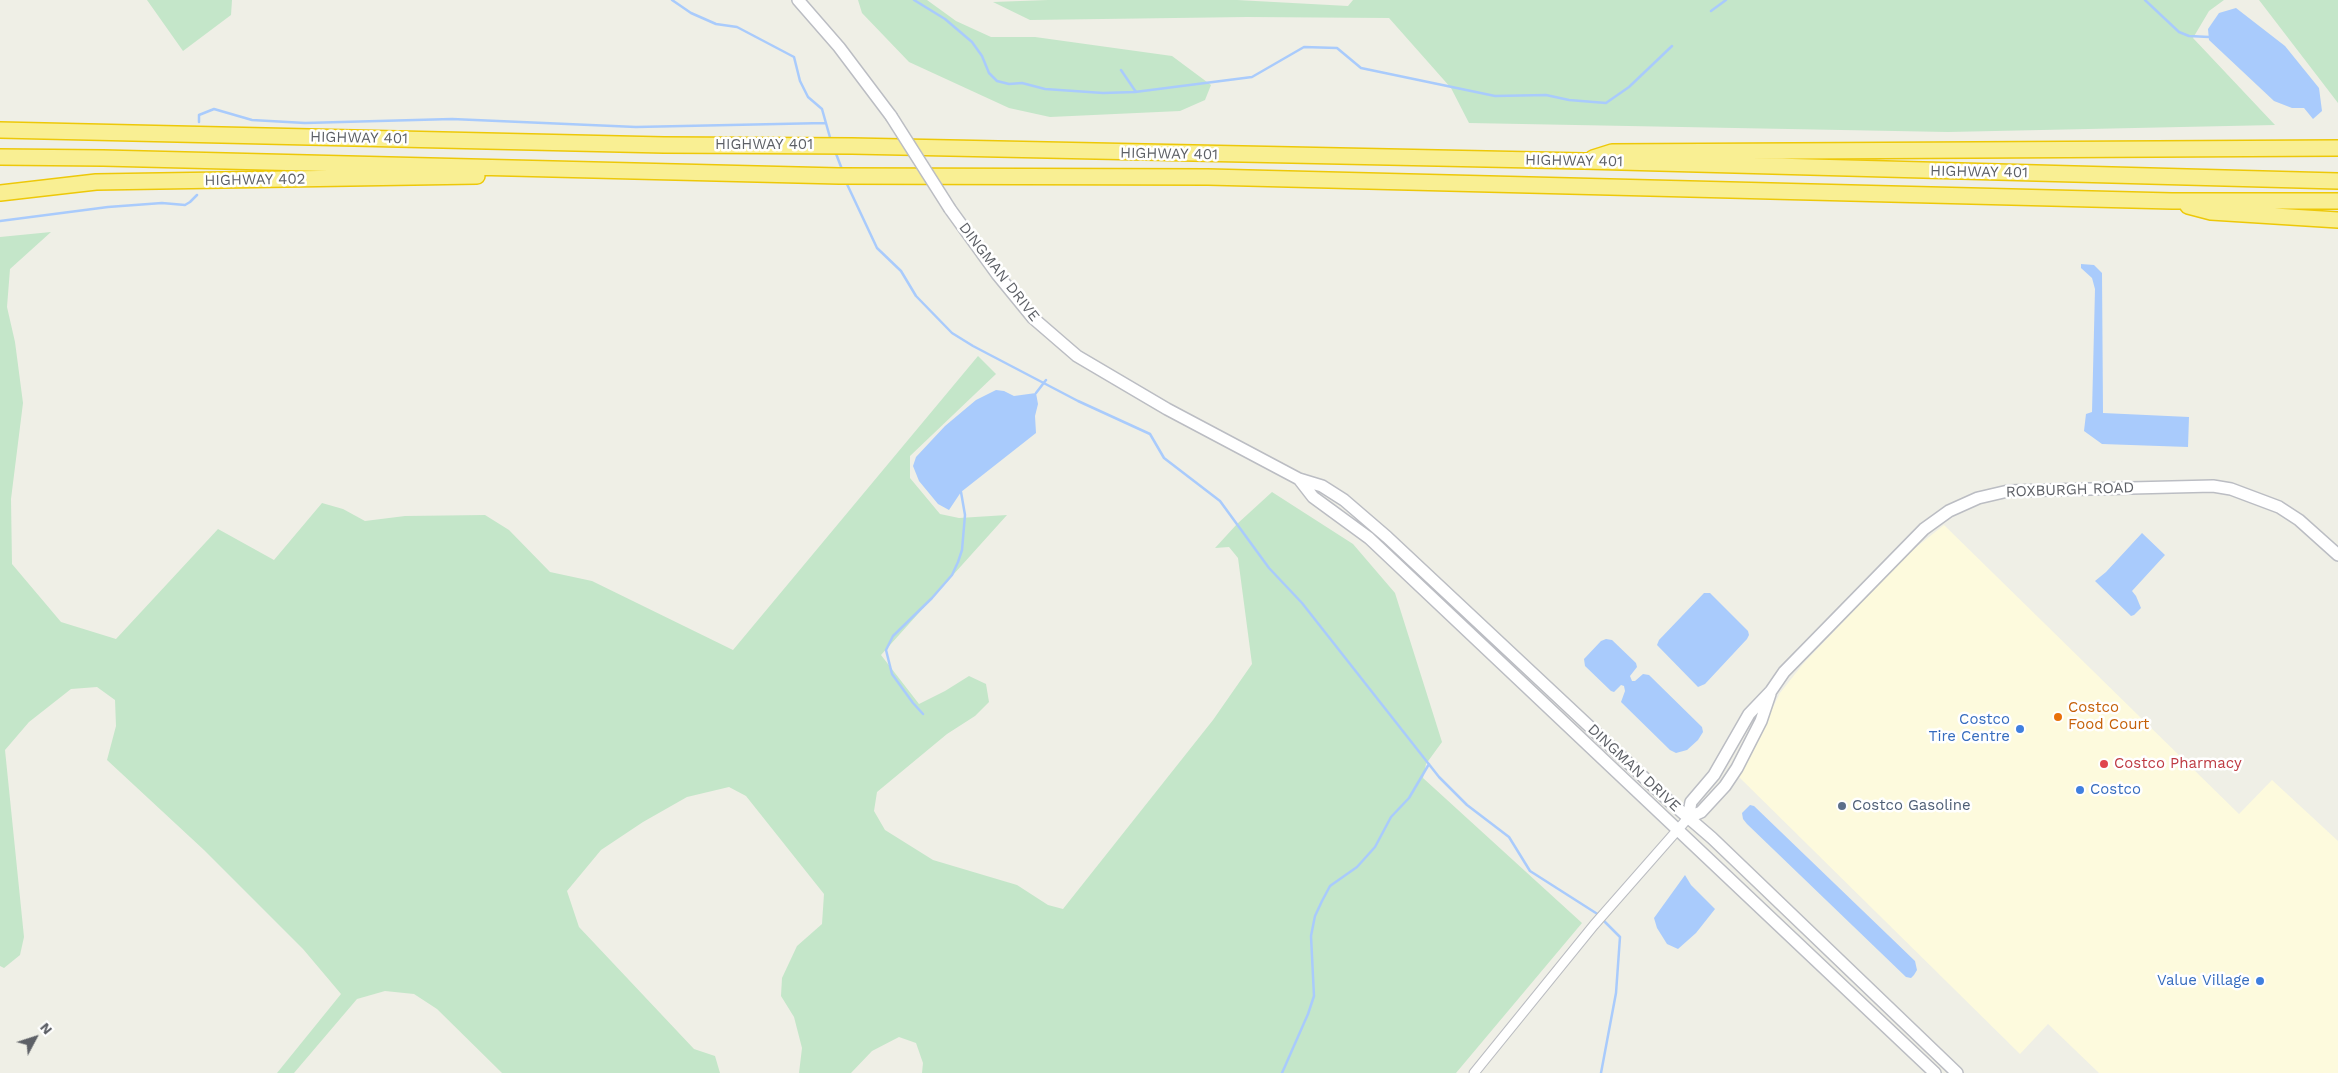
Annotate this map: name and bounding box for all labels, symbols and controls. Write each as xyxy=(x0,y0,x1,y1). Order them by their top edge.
street label: HIGHWAY 401 xyxy=(310,128,408,148)
street label: HIGHWAY 401 xyxy=(715,136,813,154)
street label: HIGHWAY 401 xyxy=(1120,144,1218,164)
street label: HIGHWAY 401 xyxy=(1525,151,1623,171)
street label: HIGHWAY 401 xyxy=(1930,162,2028,182)
street label: HIGHWAY 402 xyxy=(204,170,306,190)
street label: DINGMAN DRIVE xyxy=(955,219,1043,325)
street label: ROXBURGH ROAD xyxy=(2005,479,2135,501)
place label: Costco Food Court xyxy=(2068,699,2149,734)
place label: Costco Tire Centre xyxy=(1929,711,2010,746)
marker: Costco Food Court xyxy=(2052,711,2064,723)
street label: DINGMAN DRIVE xyxy=(1584,720,1684,816)
marker: Costco Tire Centre xyxy=(2014,723,2026,735)
place label: Costco Pharmacy xyxy=(2114,755,2242,773)
marker: Costco Pharmacy xyxy=(2098,758,2110,770)
place label: Costco xyxy=(2090,781,2141,799)
marker: Costco xyxy=(2074,784,2086,796)
place label: Costco Gasoline xyxy=(1852,797,1971,815)
marker: Costco Gasoline xyxy=(1836,800,1848,812)
place label: Value Village xyxy=(2157,972,2250,990)
marker: Value Village xyxy=(2254,975,2266,987)
north arrow xyxy=(10,1013,60,1063)
text: N xyxy=(37,1019,56,1037)

